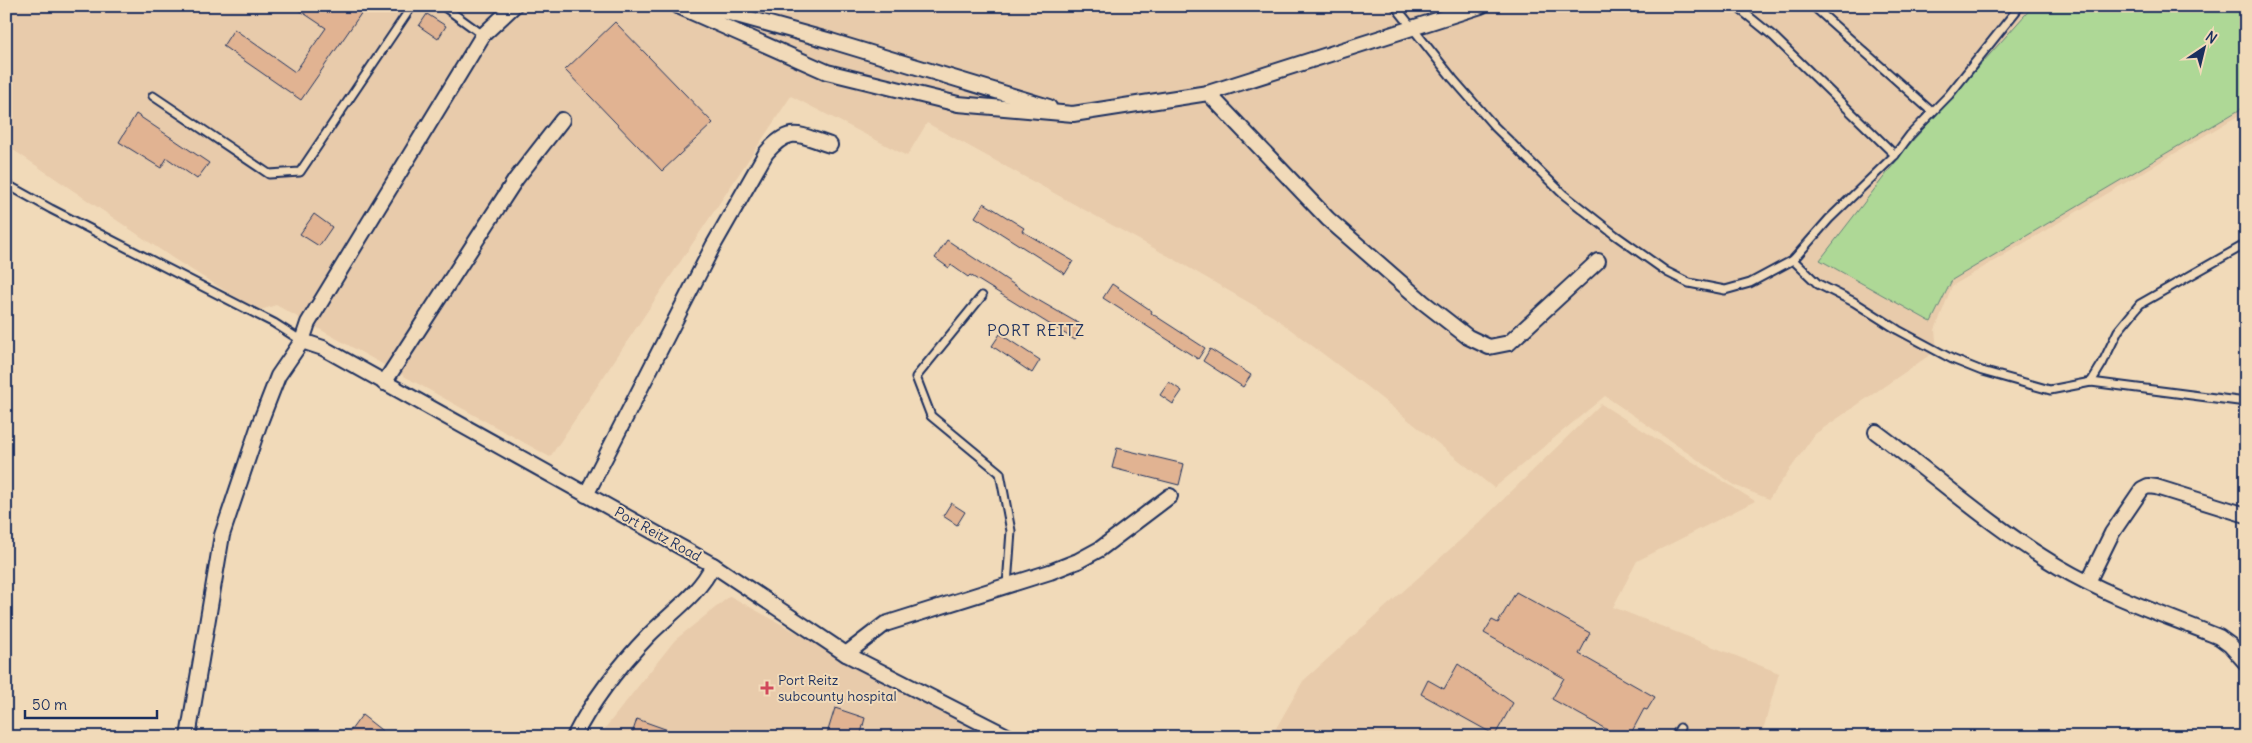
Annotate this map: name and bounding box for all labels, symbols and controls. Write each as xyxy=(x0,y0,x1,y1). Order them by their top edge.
north arrow xyxy=(2180,22,2230,72)
text: N xyxy=(2202,27,2221,48)
district label: PORT REITZ xyxy=(987,320,1085,340)
street label: Port Reitz Road xyxy=(611,503,705,565)
place label: Port Reitz subcounty hospital xyxy=(778,671,897,705)
marker: Port Reitz subcounty hospital xyxy=(760,681,774,695)
scale bar xyxy=(25,688,158,720)
text: 50 m xyxy=(32,695,67,714)

